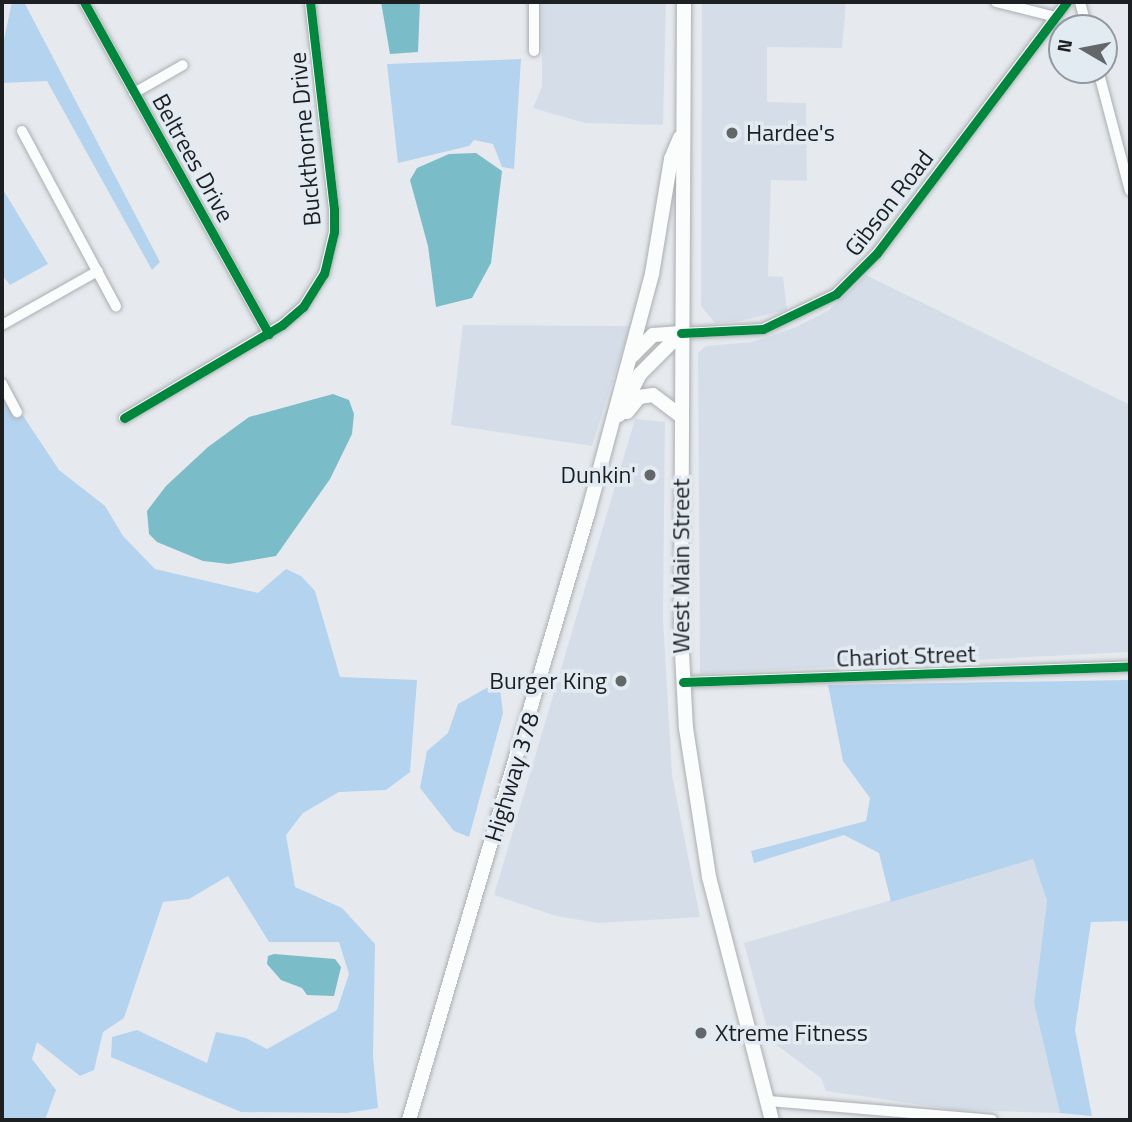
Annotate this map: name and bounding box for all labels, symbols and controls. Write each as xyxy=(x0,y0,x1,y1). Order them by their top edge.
north arrow xyxy=(1048,14,1118,84)
text: N xyxy=(1048,37,1079,55)
street label: Buckthorne Drive xyxy=(283,51,327,227)
street label: Beltrees Drive xyxy=(146,89,240,227)
place label: Hardee's xyxy=(746,119,835,147)
marker: Hardee's xyxy=(724,125,740,141)
street label: Gibson Road xyxy=(839,144,939,262)
place label: Dunkin' xyxy=(561,461,636,489)
marker: Dunkin' xyxy=(642,467,658,483)
street label: West Main Street xyxy=(667,478,695,654)
street label: Chariot Street xyxy=(836,639,976,673)
place label: Burger King xyxy=(489,667,607,695)
marker: Burger King xyxy=(613,673,629,689)
street label: Highway 378 xyxy=(479,709,545,845)
place label: Xtreme Fitness xyxy=(715,1019,868,1047)
marker: Xtreme Fitness xyxy=(693,1025,709,1041)

